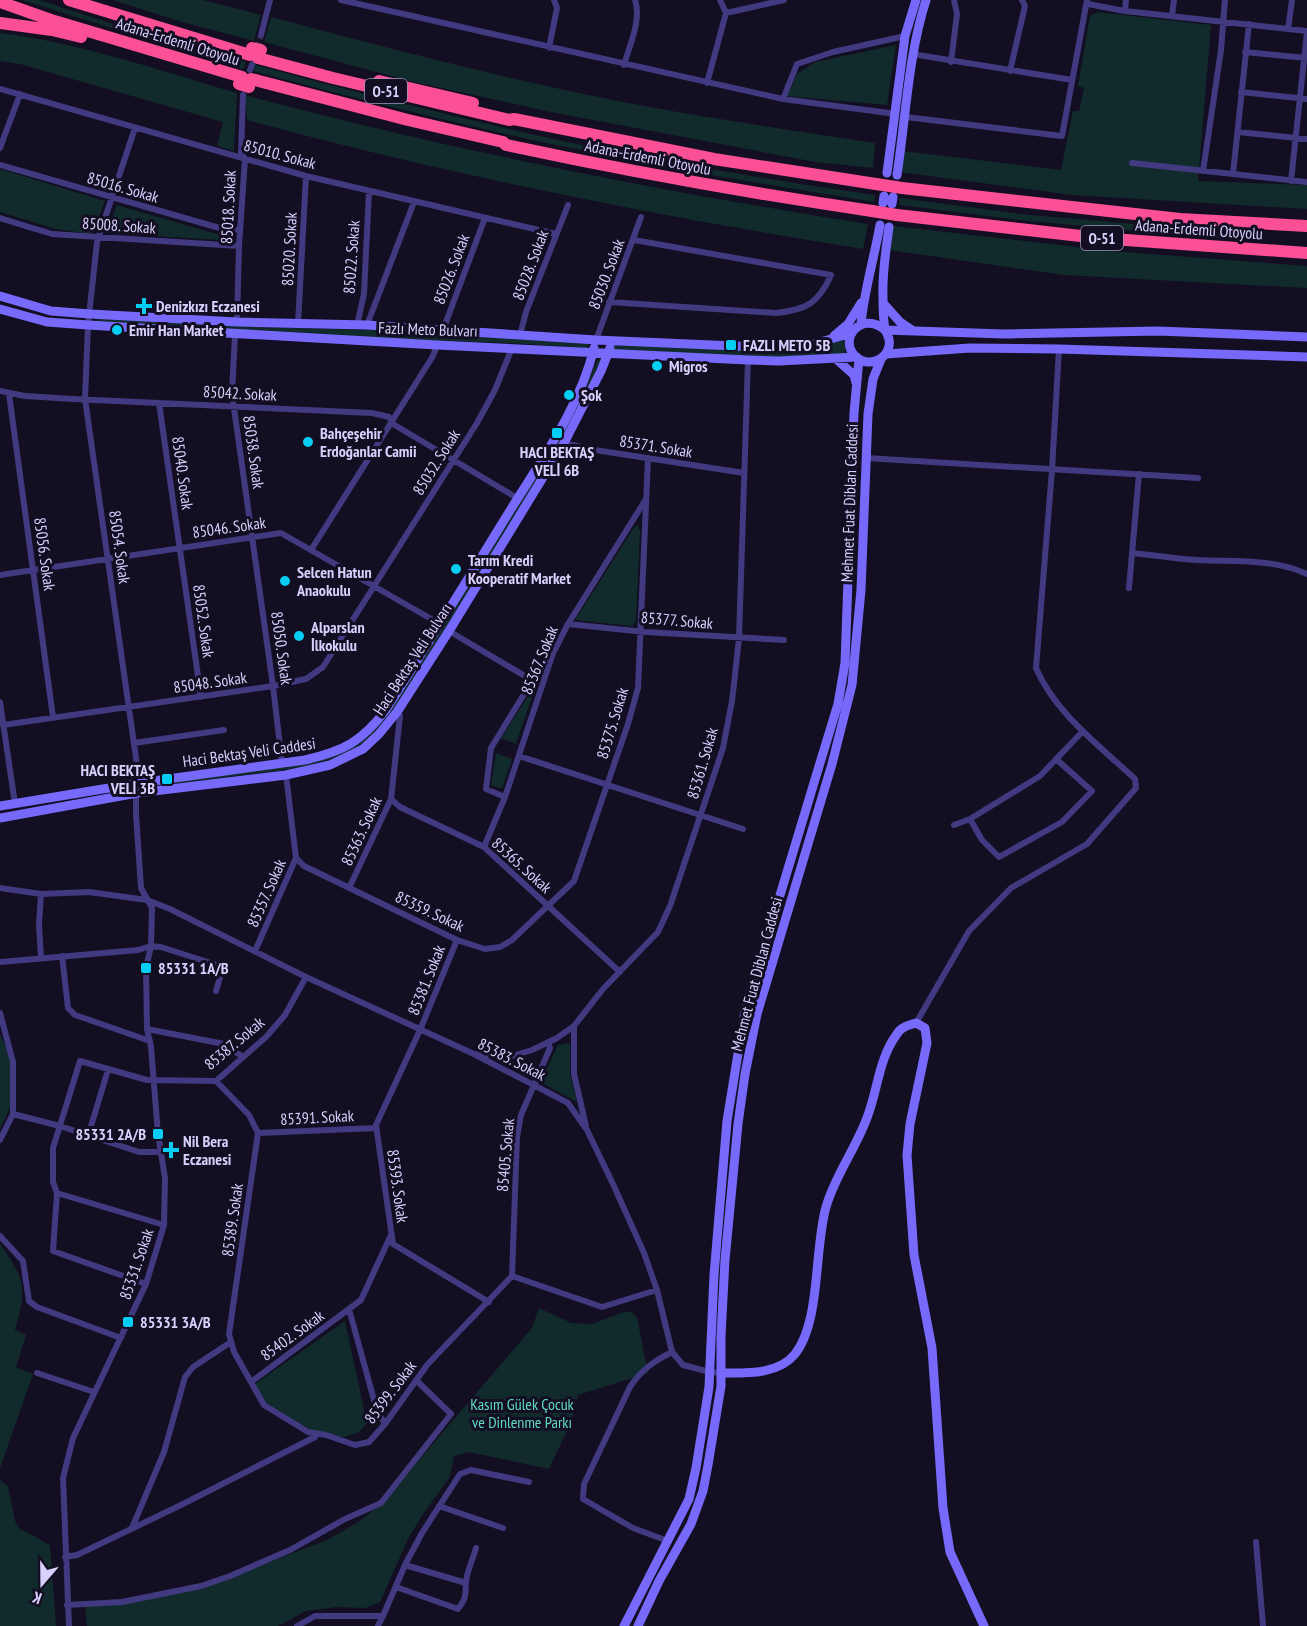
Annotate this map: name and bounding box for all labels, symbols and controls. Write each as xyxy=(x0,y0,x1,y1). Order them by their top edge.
street label: Adana-Erdemli Otoyolu xyxy=(114,13,242,69)
road number: O-51 xyxy=(365,79,407,103)
street label: 85010. Sokak xyxy=(242,135,319,173)
street label: Adana-Erdemli Otoyolu xyxy=(583,135,713,179)
street label: 85016. Sokak xyxy=(85,167,162,207)
street label: 85018. Sokak xyxy=(216,169,240,244)
street label: 85020. Sokak xyxy=(277,211,301,286)
street label: 85008. Sokak xyxy=(82,212,157,238)
street label: Adana-Erdemli Otoyolu xyxy=(1134,215,1264,243)
street label: 85022. Sokak xyxy=(338,219,364,294)
street label: 85028. Sokak xyxy=(507,226,553,303)
road number: O-51 xyxy=(1081,226,1123,250)
street label: 85026. Sokak xyxy=(428,230,474,307)
street label: 85030. Sokak xyxy=(583,235,629,312)
place label: Denizkızı Eczanesi xyxy=(156,296,260,316)
marker: Denizkızı Eczanesi xyxy=(137,299,151,313)
street label: Fazlı Meto Bulvarı xyxy=(378,317,478,341)
place label: Emir Han Market xyxy=(129,320,224,340)
marker: Emir Han Market xyxy=(110,323,124,337)
place label: FAZLI METO 5B xyxy=(743,335,831,355)
marker: FAZLI METO 5B xyxy=(724,338,738,352)
place label: Migros xyxy=(669,356,708,376)
marker: Migros xyxy=(650,359,664,373)
street label: 85042. Sokak xyxy=(203,381,278,405)
place label: Şok xyxy=(581,385,602,405)
marker: Şok xyxy=(562,388,576,402)
street label: 85038. Sokak xyxy=(239,414,269,491)
place label: Bahçeşehir Erdoğanlar Camii xyxy=(320,423,417,461)
street label: Mehmet Fuat Diblan Caddesi xyxy=(836,423,862,583)
street label: 85032. Sokak xyxy=(408,425,464,499)
marker: HACI BEKTAŞ VELİ 6B xyxy=(550,426,564,440)
street label: 85371. Sokak xyxy=(618,430,695,462)
street label: 85040. Sokak xyxy=(168,435,198,512)
marker: Bahçeşehir Erdoğanlar Camii xyxy=(301,435,315,449)
place label: HACI BEKTAŞ VELİ 6B xyxy=(520,442,594,480)
street label: 85054. Sokak xyxy=(105,509,135,586)
street label: 85046. Sokak xyxy=(191,512,268,542)
street label: 85056. Sokak xyxy=(30,516,60,593)
place label: Tarım Kredi Kooperatif Market xyxy=(468,550,571,588)
place label: Selcen Hatun Anaokulu xyxy=(296,562,372,600)
marker: Tarım Kredi Kooperatif Market xyxy=(449,562,463,576)
marker: Selcen Hatun Anaokulu xyxy=(278,574,292,588)
street label: 85052. Sokak xyxy=(189,583,219,660)
street label: Haci Bektaş Veli Bulvarı xyxy=(368,599,456,719)
street label: 85377. Sokak xyxy=(640,607,715,633)
street label: 85050. Sokak xyxy=(267,610,297,687)
place label: Alparslan İlkokulu xyxy=(310,617,365,655)
street label: 85367. Sokak xyxy=(516,622,562,697)
marker: Alparslan İlkokulu xyxy=(292,629,306,643)
street label: 85048. Sokak xyxy=(172,667,249,697)
street label: 85375. Sokak xyxy=(592,684,633,761)
street label: 85361. Sokak xyxy=(682,724,722,801)
street label: Haci Bektaş Veli Caddesi xyxy=(181,733,317,771)
place label: HACI BEKTAŞ VELİ 3B xyxy=(81,760,155,798)
marker: HACI BEKTAŞ VELİ 3B xyxy=(160,772,174,786)
street label: 85363. Sokak xyxy=(336,793,386,869)
street label: 85365. Sokak xyxy=(488,833,557,898)
street label: 85357. Sokak xyxy=(242,855,290,930)
street label: 85359. Sokak xyxy=(392,886,468,936)
street label: Mehmet Fuat Diblan Caddesi xyxy=(726,895,786,1053)
street label: 85381. Sokak xyxy=(403,941,449,1018)
place label: 85331 1A/B xyxy=(158,958,229,978)
marker: 85331 1A/B xyxy=(139,961,153,975)
street label: 85387. Sokak xyxy=(200,1012,269,1074)
street label: 85383. Sokak xyxy=(475,1033,550,1085)
street label: 85391. Sokak xyxy=(280,1105,355,1129)
street label: 85405. Sokak xyxy=(492,1117,518,1193)
place label: 85331 2A/B xyxy=(75,1124,146,1144)
marker: 85331 2A/B xyxy=(151,1127,165,1141)
place label: Nil Bera Eczanesi xyxy=(183,1131,232,1169)
marker: Nil Bera Eczanesi xyxy=(164,1143,178,1157)
street label: 85393. Sokak xyxy=(383,1148,413,1225)
street label: 85389. Sokak xyxy=(217,1181,247,1258)
street label: 85331. Sokak xyxy=(115,1225,158,1302)
street label: 85402. Sokak xyxy=(256,1305,328,1365)
place label: 85331 3A/B xyxy=(140,1312,211,1332)
marker: 85331 3A/B xyxy=(121,1315,135,1329)
street label: 85399. Sokak xyxy=(360,1356,421,1427)
park label: Kasım Gülek Çocuk ve Dinlenme Parkı xyxy=(470,1394,575,1432)
north arrow xyxy=(12,1554,72,1614)
text: K xyxy=(29,1587,44,1609)

